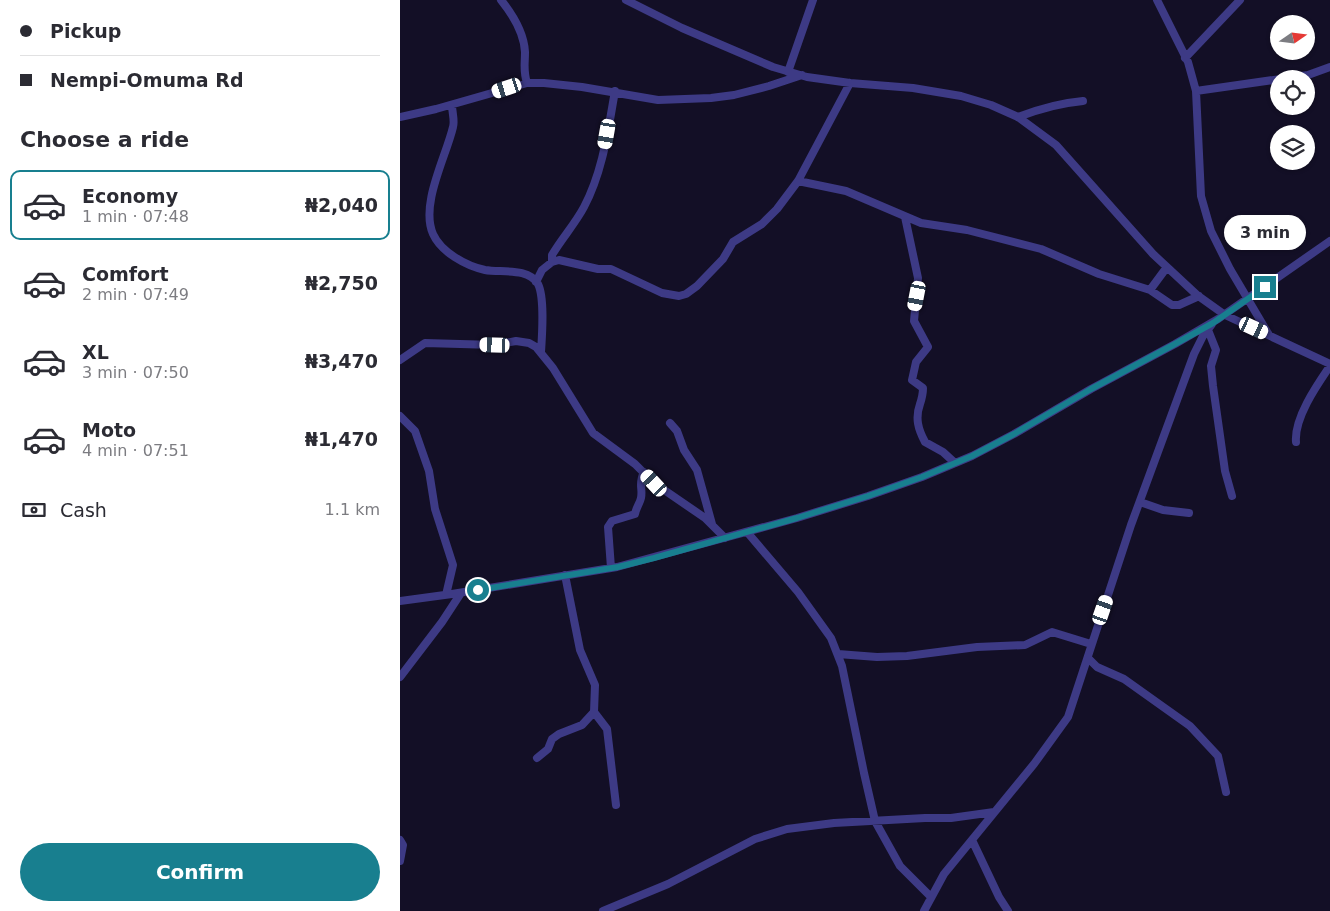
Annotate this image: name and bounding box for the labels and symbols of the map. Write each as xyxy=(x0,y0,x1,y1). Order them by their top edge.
north arrow xyxy=(1270,15,1315,60)
car xyxy=(490,76,523,100)
car xyxy=(597,118,616,150)
callout: 3 min xyxy=(1224,214,1306,250)
route end xyxy=(1254,276,1276,298)
car xyxy=(906,280,927,312)
car xyxy=(1237,315,1270,341)
car xyxy=(479,337,510,353)
car xyxy=(638,467,669,499)
route start xyxy=(467,579,489,601)
car xyxy=(1091,593,1114,627)

